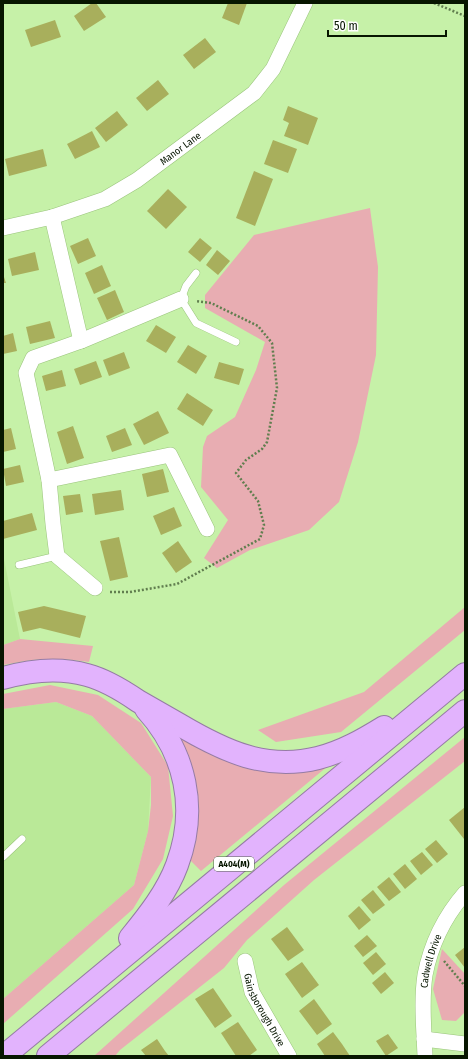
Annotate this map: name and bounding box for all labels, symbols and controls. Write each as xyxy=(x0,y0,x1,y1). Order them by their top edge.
scale bar xyxy=(328,12,446,38)
text: 50 m xyxy=(334,19,358,33)
street label: Manor Lane xyxy=(158,130,203,168)
road number: A404(M) xyxy=(214,857,254,871)
street label: Cadwell Drive xyxy=(419,932,445,988)
street label: Gainsborough Drive xyxy=(241,972,287,1049)

